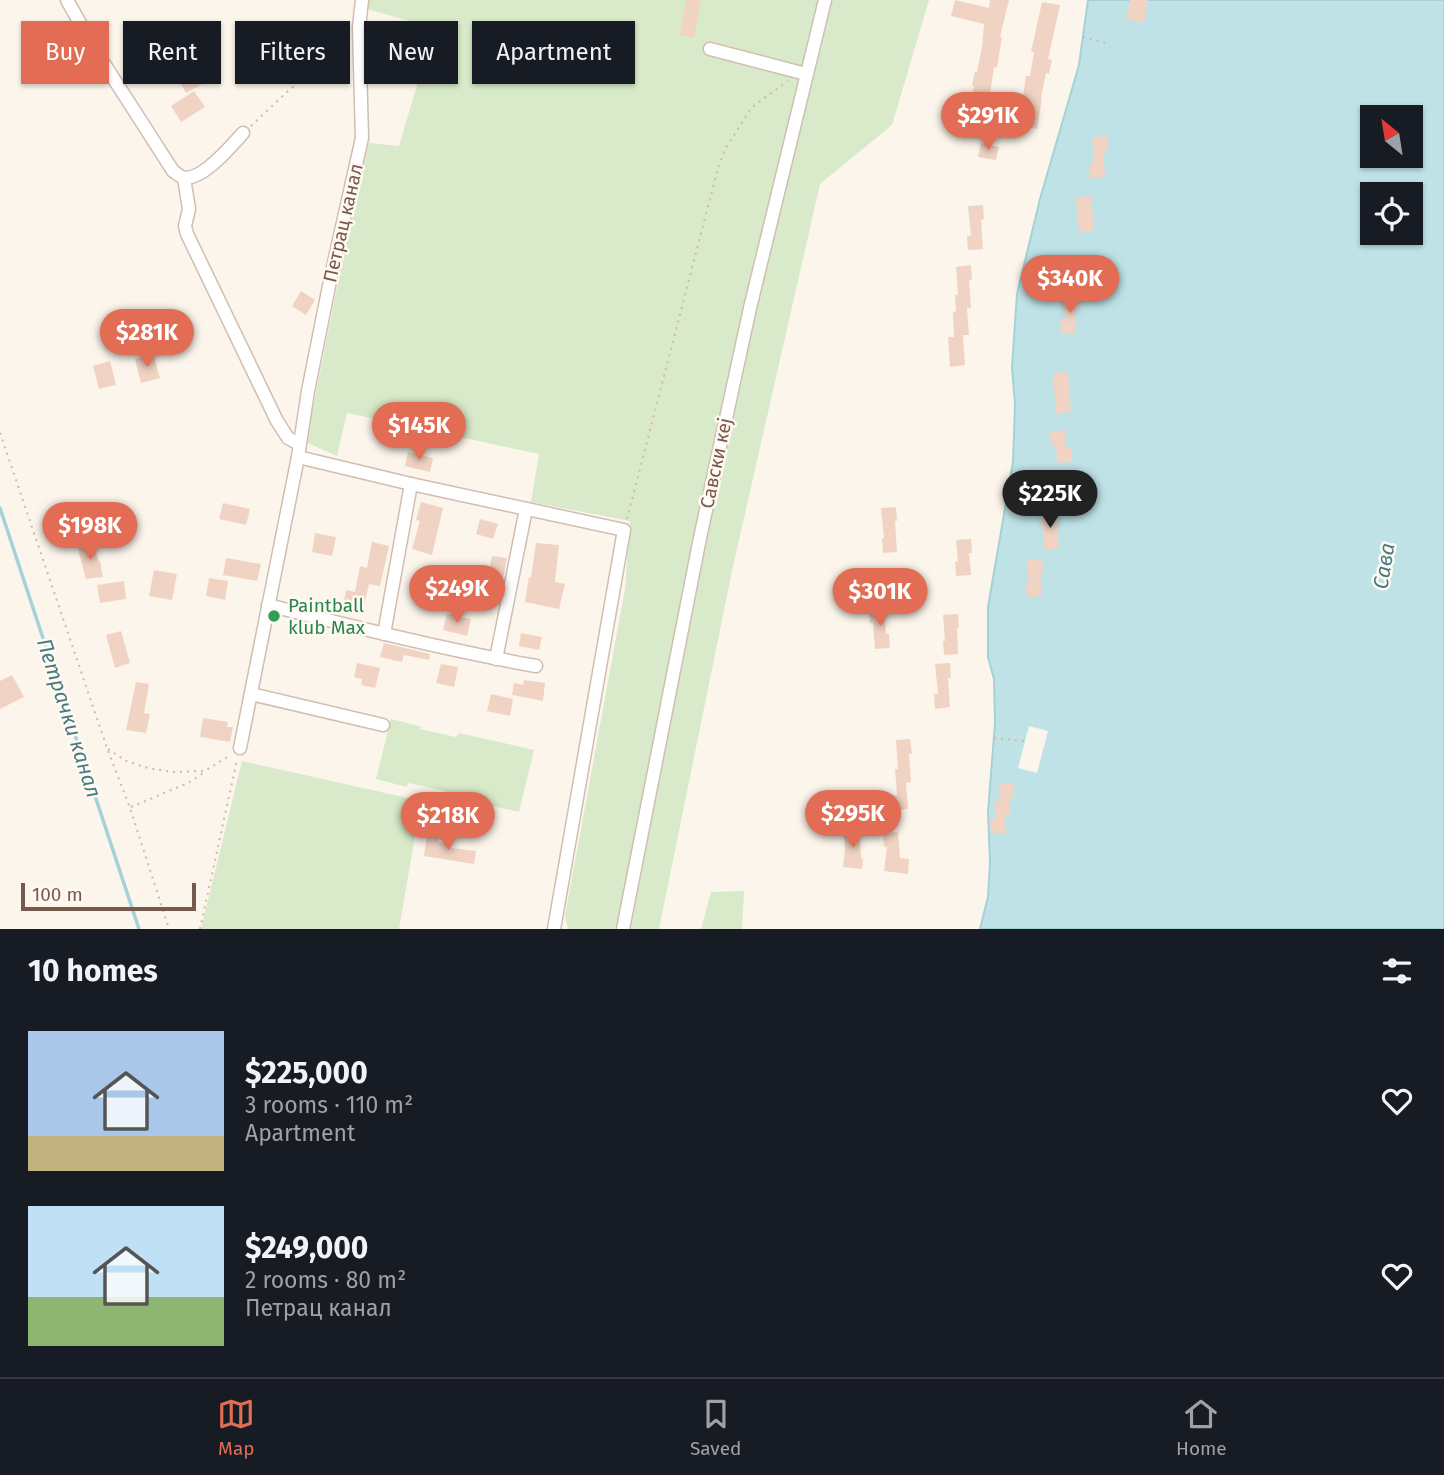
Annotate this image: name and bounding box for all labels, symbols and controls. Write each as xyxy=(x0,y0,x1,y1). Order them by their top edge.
chip: Buy xyxy=(21,21,109,84)
chip: Rent xyxy=(123,21,221,84)
chip: Filters xyxy=(235,21,350,84)
chip: New xyxy=(364,21,458,84)
chip: Apartment xyxy=(472,21,635,84)
pin: $291K xyxy=(939,92,1037,152)
text: $291K xyxy=(957,101,1019,129)
north arrow xyxy=(1360,105,1423,168)
map controls xyxy=(1360,105,1423,245)
street label: Петрац канал xyxy=(318,161,368,285)
button: locate xyxy=(1360,182,1423,245)
pin: $340K xyxy=(1021,256,1119,315)
text: $340K xyxy=(1037,264,1103,292)
pin: $281K xyxy=(98,310,196,369)
text: $281K xyxy=(116,318,178,346)
pin: $145K xyxy=(370,402,468,462)
text: $145K xyxy=(388,411,450,439)
street label: Савски кеј xyxy=(695,416,737,510)
pin: $225K xyxy=(1001,470,1099,530)
text: $225K xyxy=(1018,479,1082,507)
pin: $198K xyxy=(41,503,139,562)
text: $198K xyxy=(58,511,122,539)
water label: Сава xyxy=(1368,541,1400,591)
pin: $249K xyxy=(408,566,506,625)
pin: $301K xyxy=(831,568,929,628)
text: $249K xyxy=(425,574,489,602)
text: $301K xyxy=(849,577,911,605)
place label: Paintball klub Max xyxy=(288,594,366,639)
marker: Paintball klub Max xyxy=(266,608,282,624)
water label: Петрачки канал xyxy=(31,635,107,801)
pin: $295K xyxy=(804,790,902,850)
pin: $218K xyxy=(399,792,497,852)
text: $295K xyxy=(821,799,885,827)
text: $218K xyxy=(417,801,479,829)
scale bar xyxy=(21,880,196,912)
text: 100 m xyxy=(32,883,83,906)
icon: filters xyxy=(1378,952,1416,990)
text: 10 homes xyxy=(28,953,158,989)
text: $225,000 xyxy=(245,1055,368,1091)
icon: home xyxy=(84,1059,168,1143)
icon: heart xyxy=(1378,1082,1416,1120)
text: 3 rooms · 110 m² xyxy=(245,1091,413,1119)
text: Apartment xyxy=(245,1119,355,1147)
text: $249,000 xyxy=(245,1230,368,1266)
icon: home xyxy=(84,1234,168,1318)
icon: heart xyxy=(1378,1257,1416,1295)
text: 2 rooms · 80 m² xyxy=(245,1266,406,1294)
text: Петрац канал xyxy=(245,1294,392,1322)
tab: Map xyxy=(217,1395,255,1460)
tab: Saved xyxy=(690,1395,741,1460)
tab: Home xyxy=(1176,1395,1227,1460)

